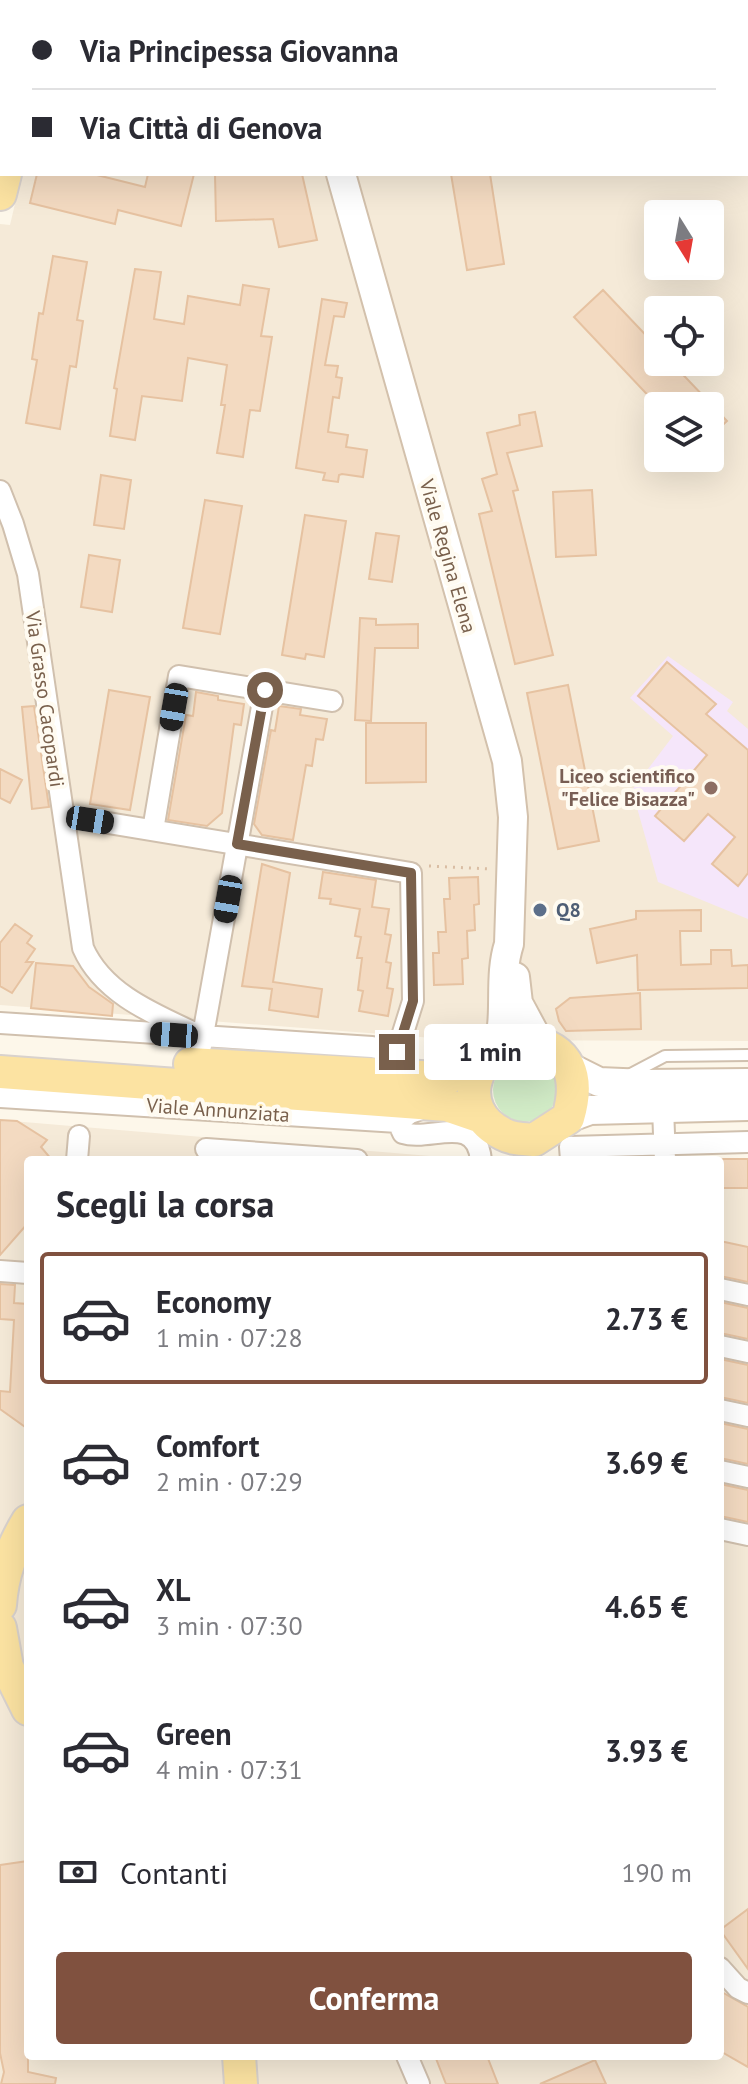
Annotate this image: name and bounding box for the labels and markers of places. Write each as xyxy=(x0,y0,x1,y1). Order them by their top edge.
place label: Liceo scientifico "Felice Bisazza" xyxy=(559,763,695,812)
marker: Liceo scientifico "Felice Bisazza" xyxy=(702,779,720,797)
place label: Q8 xyxy=(556,897,581,923)
marker: Q8 xyxy=(531,901,549,919)

